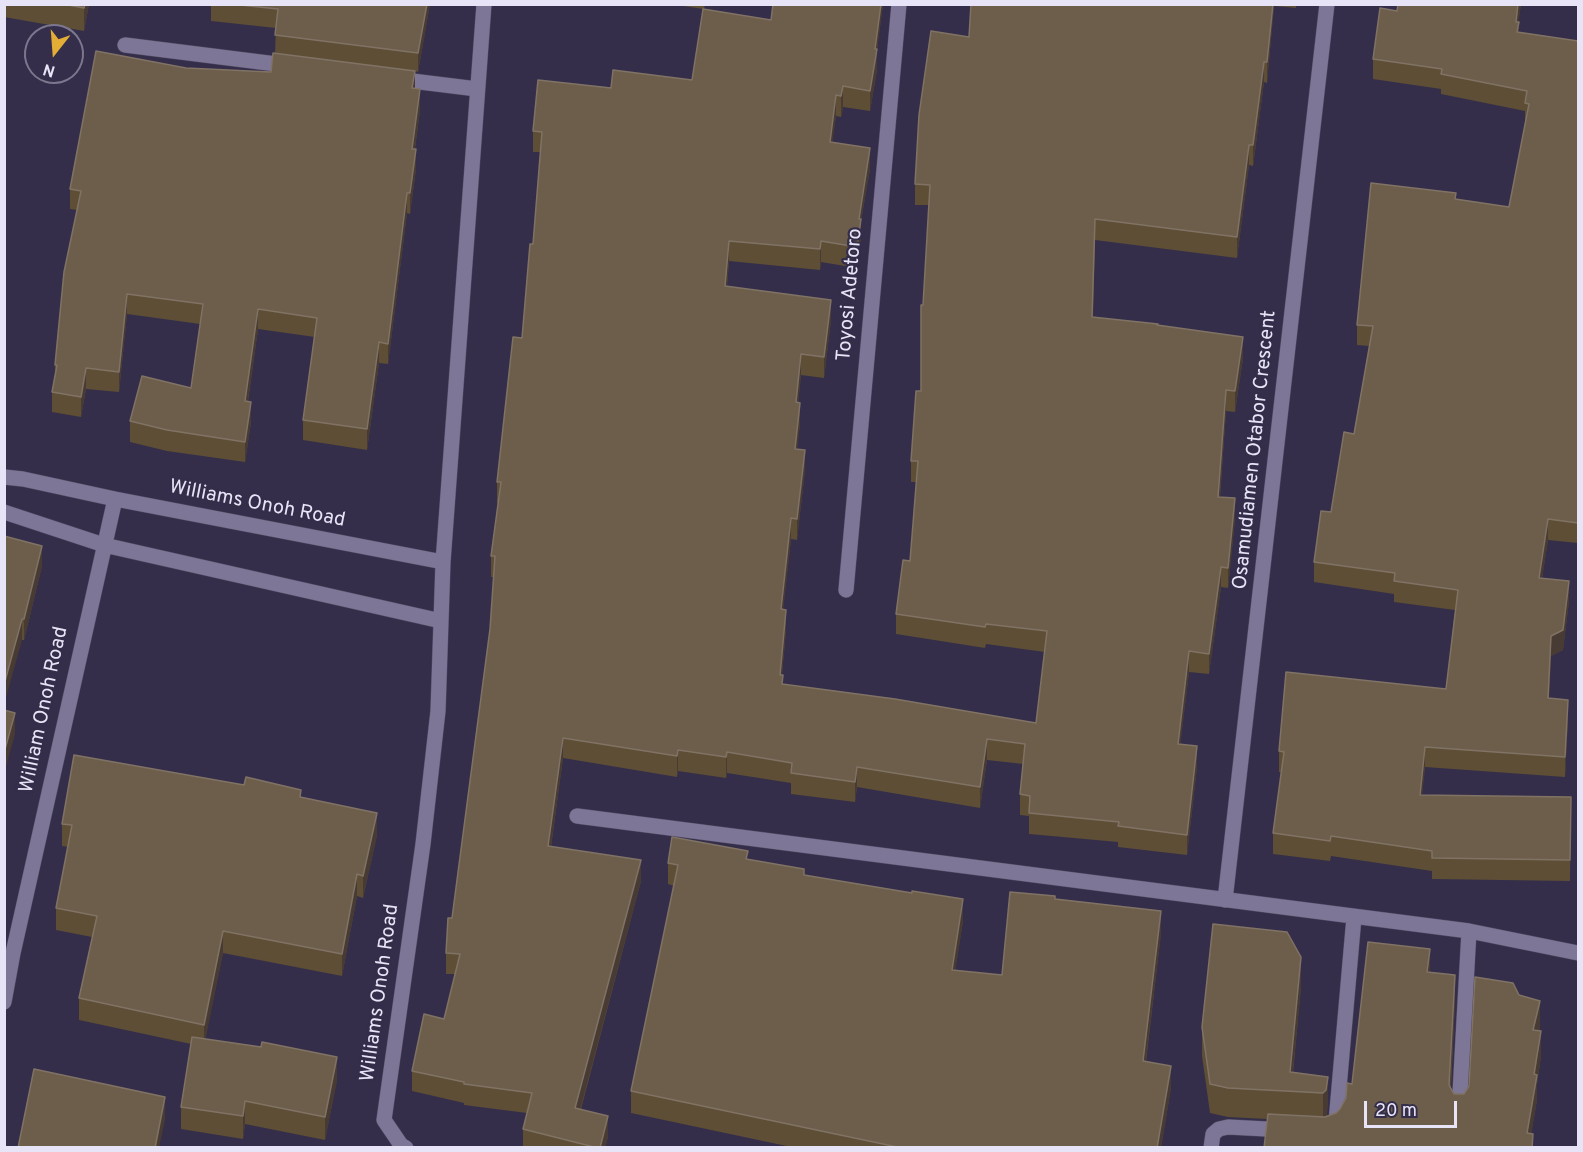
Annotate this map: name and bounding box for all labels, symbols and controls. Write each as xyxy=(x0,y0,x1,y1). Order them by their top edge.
north arrow xyxy=(24,24,84,84)
text: N xyxy=(41,58,58,81)
street label: Toyosi Adetoro xyxy=(833,227,869,363)
street label: Osamudiamen Otabor Crescent xyxy=(1229,309,1283,591)
street label: Williams Onoh Road xyxy=(167,476,347,534)
street label: William Onoh Road xyxy=(16,625,74,795)
street label: Williams Onoh Road xyxy=(357,903,405,1083)
scale bar xyxy=(1367,1089,1460,1127)
text: 20 m xyxy=(1375,1100,1417,1123)

